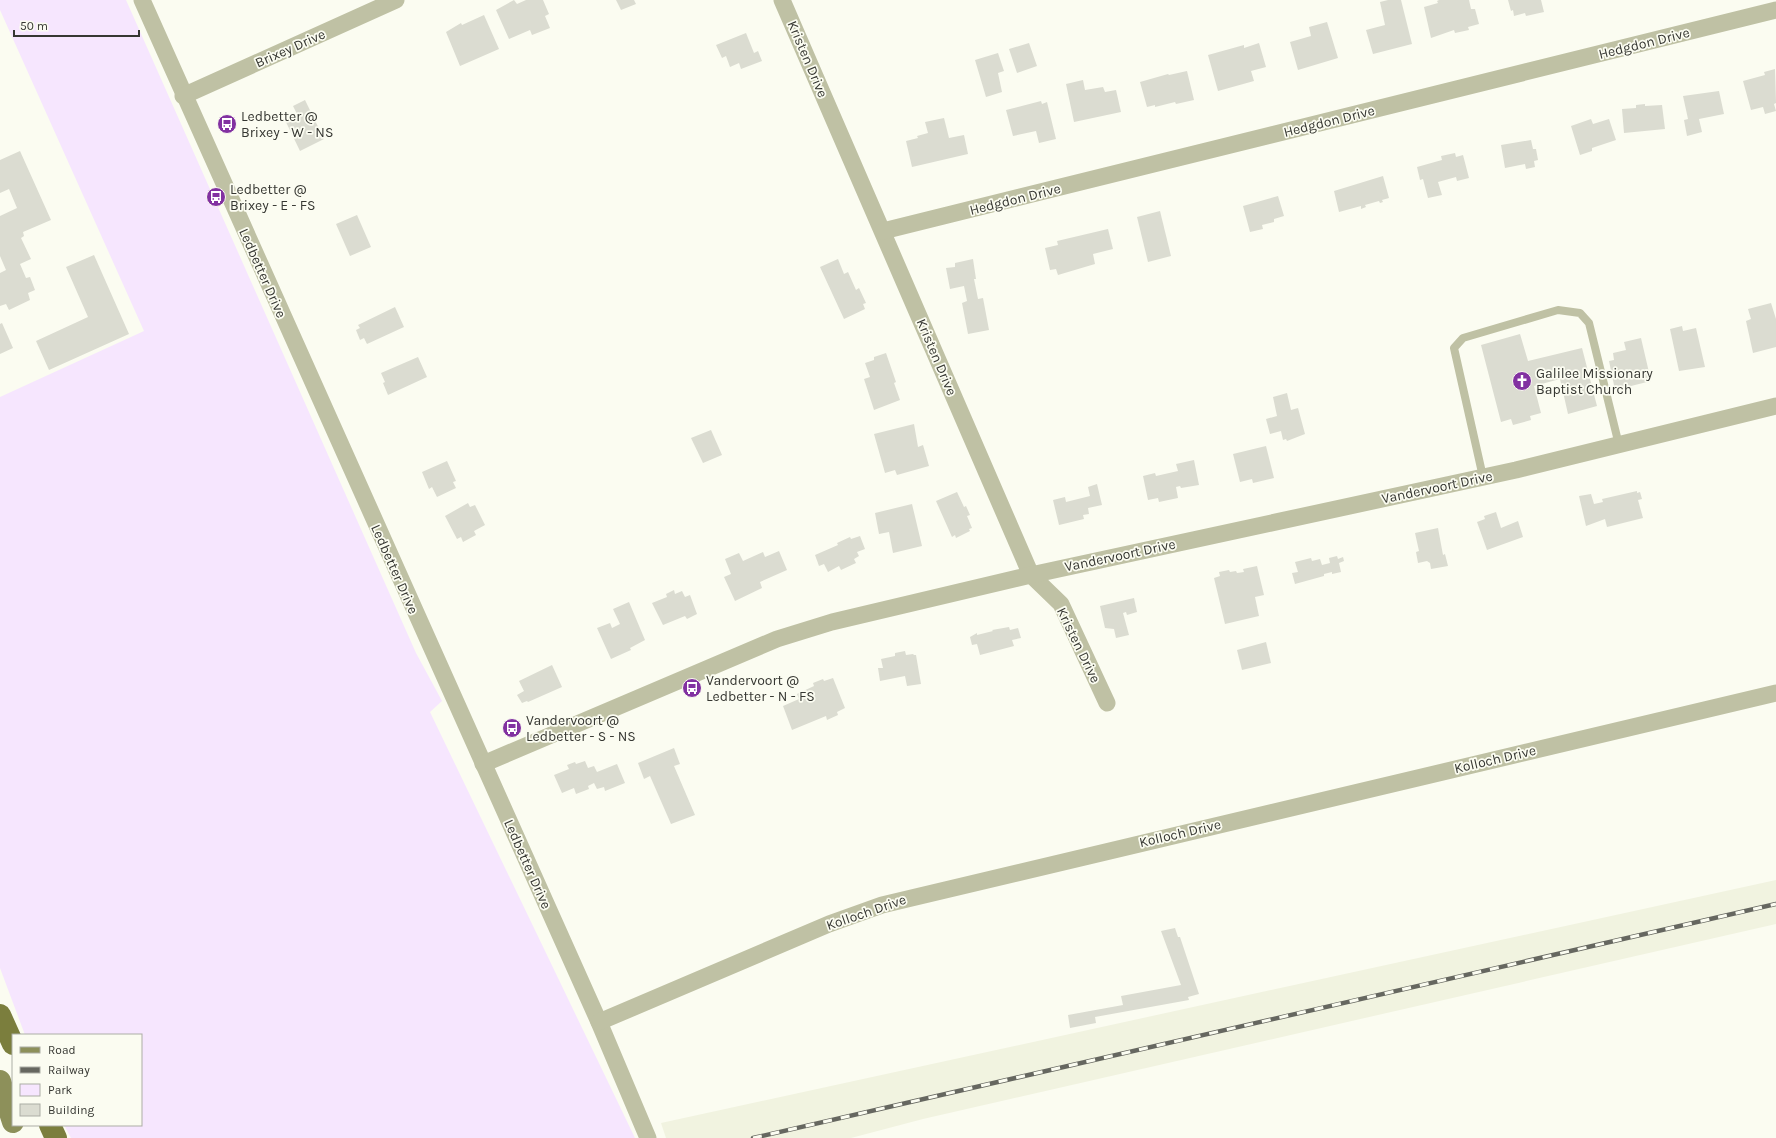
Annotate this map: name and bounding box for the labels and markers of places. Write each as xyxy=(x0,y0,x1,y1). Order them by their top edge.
place label: Ledbetter @ Brixey - W - NS xyxy=(241,108,333,141)
bus stop icon: Ledbetter @ Brixey - W - NS xyxy=(216,113,238,135)
place label: Ledbetter @ Brixey - E - FS xyxy=(230,181,316,214)
bus stop icon: Ledbetter @ Brixey - E - FS xyxy=(205,186,227,208)
place label: Galilee Missionary Baptist Church xyxy=(1536,365,1653,398)
church icon: Galilee Missionary Baptist Church xyxy=(1511,370,1533,392)
place label: Vandervoort @ Ledbetter - N - FS xyxy=(706,672,815,705)
bus stop icon: Vandervoort @ Ledbetter - N - FS xyxy=(681,677,703,699)
place label: Vandervoort @ Ledbetter - S - NS xyxy=(526,712,636,745)
bus stop icon: Vandervoort @ Ledbetter - S - NS xyxy=(501,717,523,739)

